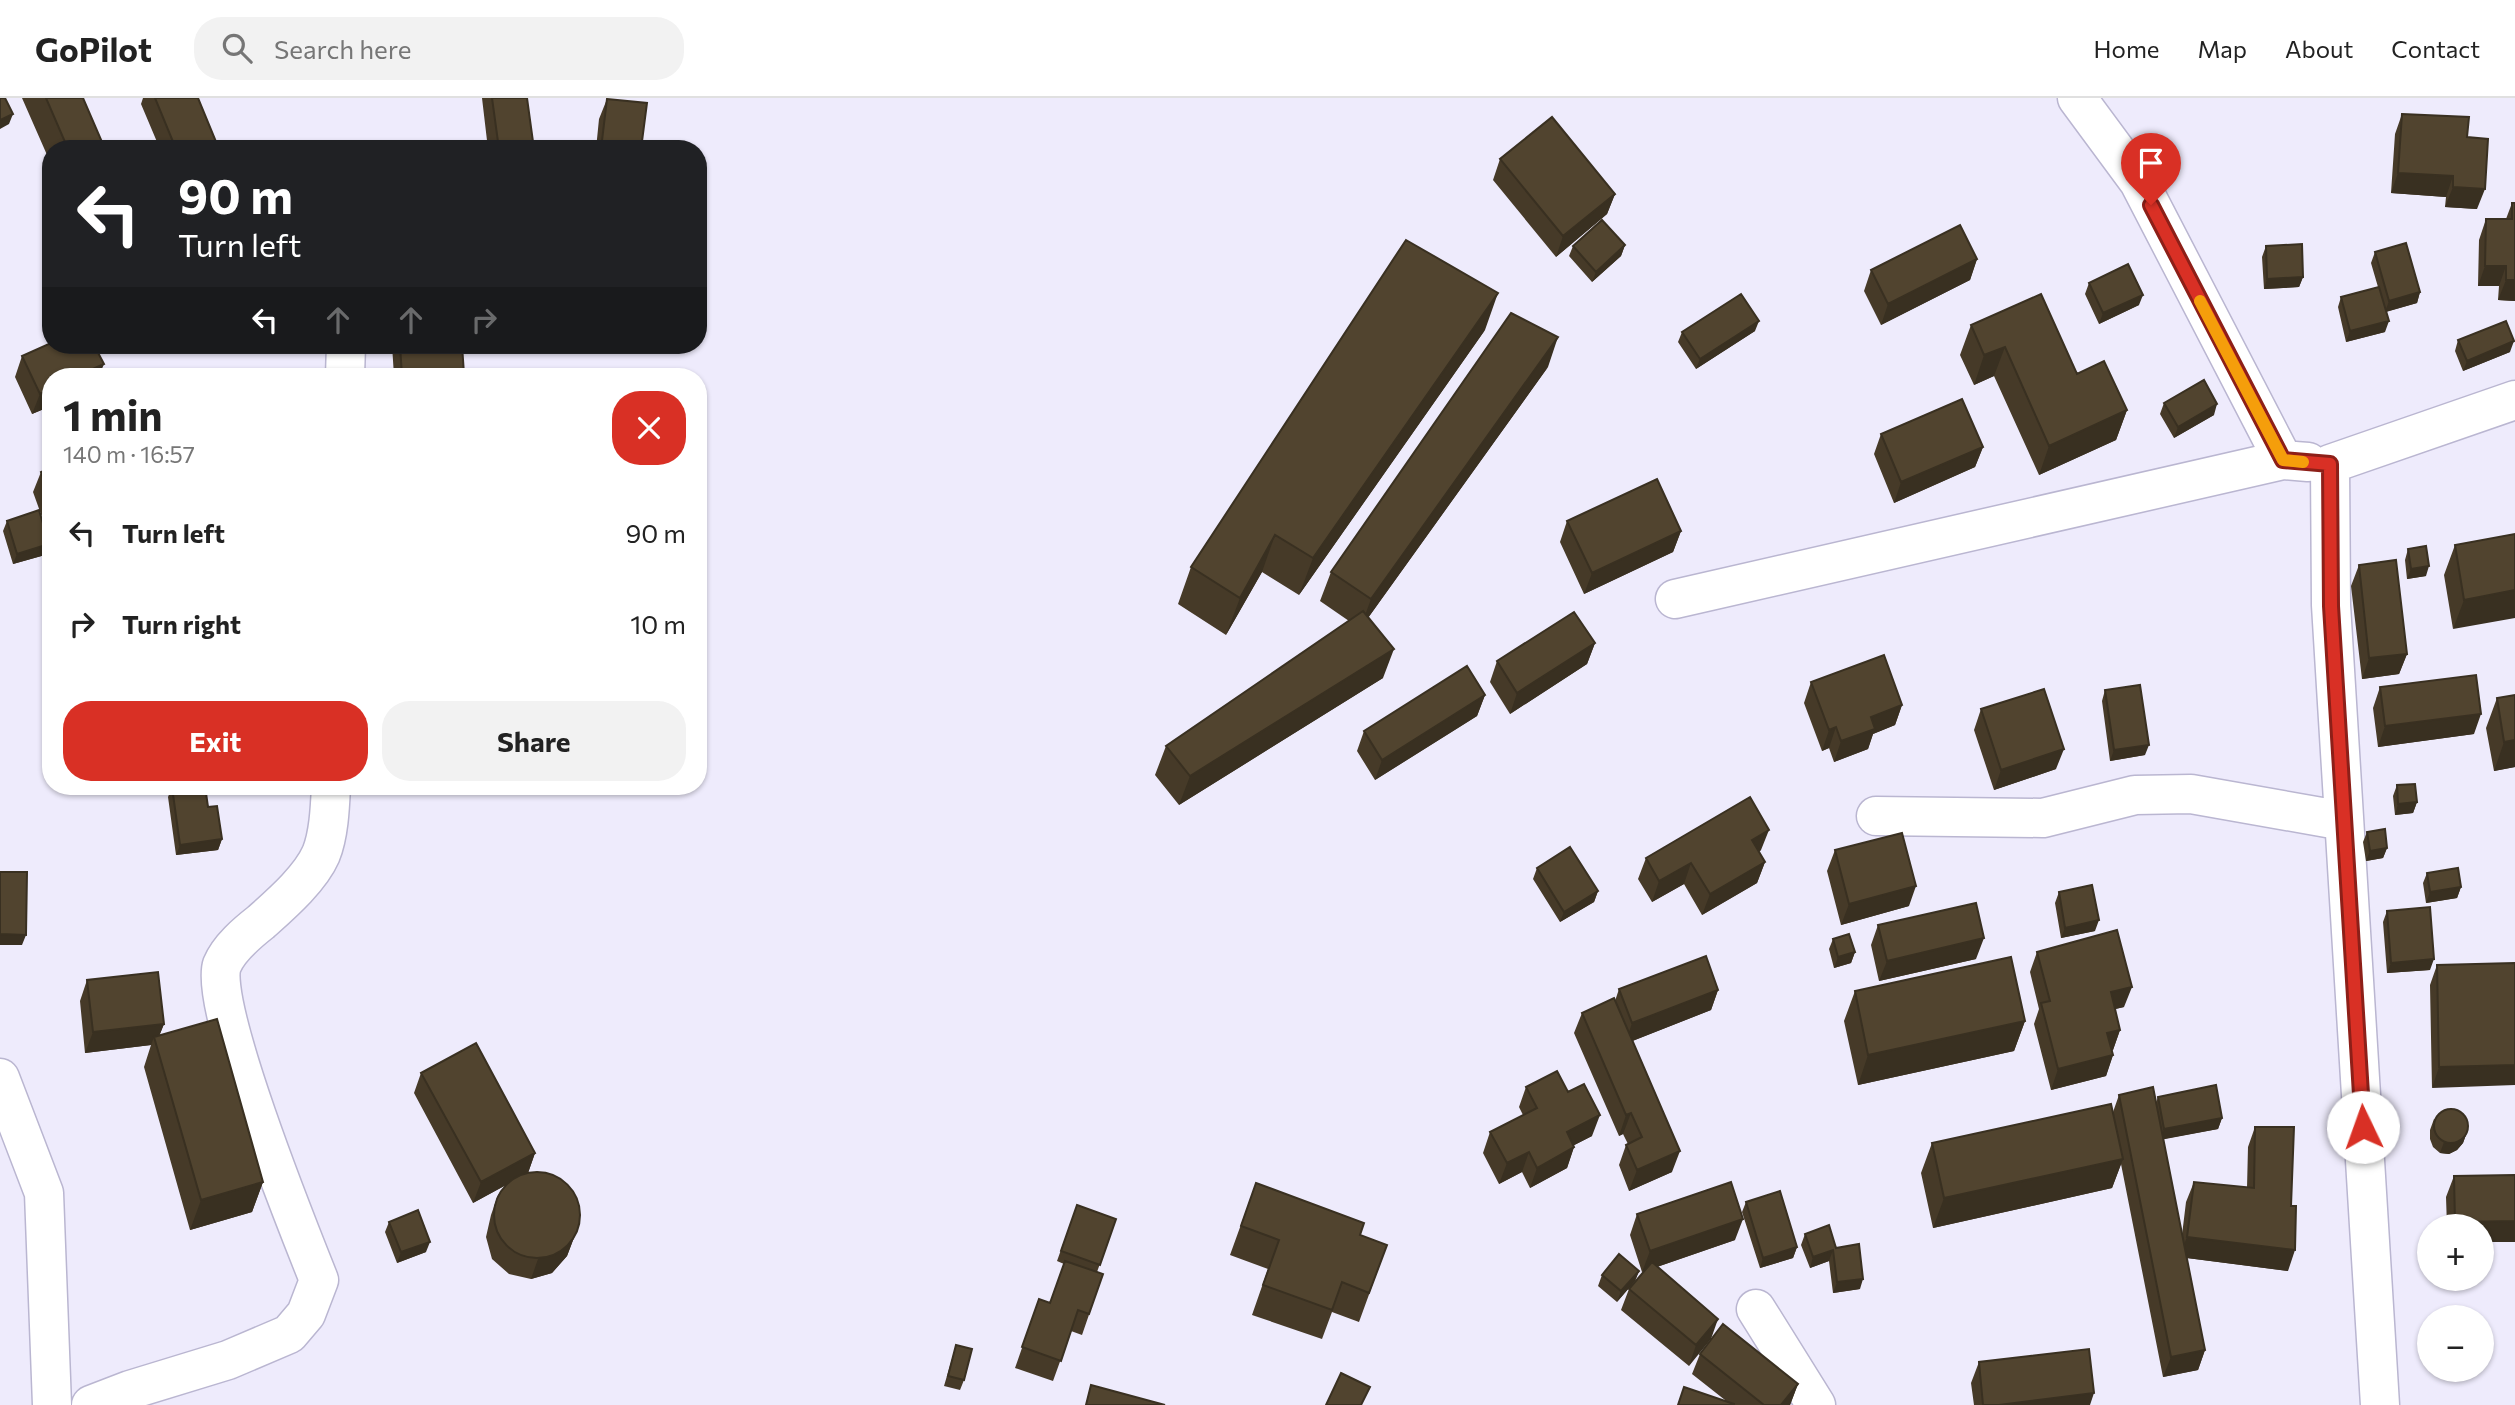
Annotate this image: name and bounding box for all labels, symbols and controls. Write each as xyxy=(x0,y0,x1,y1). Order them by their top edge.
search box xyxy=(194,17,684,80)
text: GoPilot xyxy=(35,28,152,69)
icon: search xyxy=(218,29,256,67)
text: Search here xyxy=(274,33,411,64)
text: Home xyxy=(2094,34,2160,63)
text: Map xyxy=(2198,34,2247,63)
text: About xyxy=(2285,34,2353,63)
text: Contact xyxy=(2391,34,2480,63)
pin xyxy=(2121,133,2181,205)
icon: arrive xyxy=(2132,144,2170,182)
text: 90 m xyxy=(178,164,293,224)
icon: left xyxy=(63,168,154,259)
text: Turn left xyxy=(178,224,302,264)
icon: left xyxy=(246,301,284,339)
icon: ahead xyxy=(319,301,357,339)
icon: ahead xyxy=(392,301,430,339)
icon: right xyxy=(465,301,503,339)
text: 1 min xyxy=(63,388,163,440)
button: close xyxy=(612,391,686,465)
text: 140 m · 16:57 xyxy=(63,440,195,468)
icon: left xyxy=(63,514,101,552)
text: Turn left xyxy=(122,517,225,548)
text: 90 m xyxy=(626,517,686,548)
icon: right xyxy=(63,605,101,643)
text: Turn right xyxy=(122,608,241,639)
text: 10 m xyxy=(630,608,686,639)
button: Exit xyxy=(63,701,368,781)
button: Share xyxy=(382,701,686,781)
position arrow xyxy=(2326,1090,2400,1164)
map controls xyxy=(2417,1214,2494,1382)
button: + xyxy=(2417,1214,2494,1291)
button: − xyxy=(2417,1305,2494,1382)

